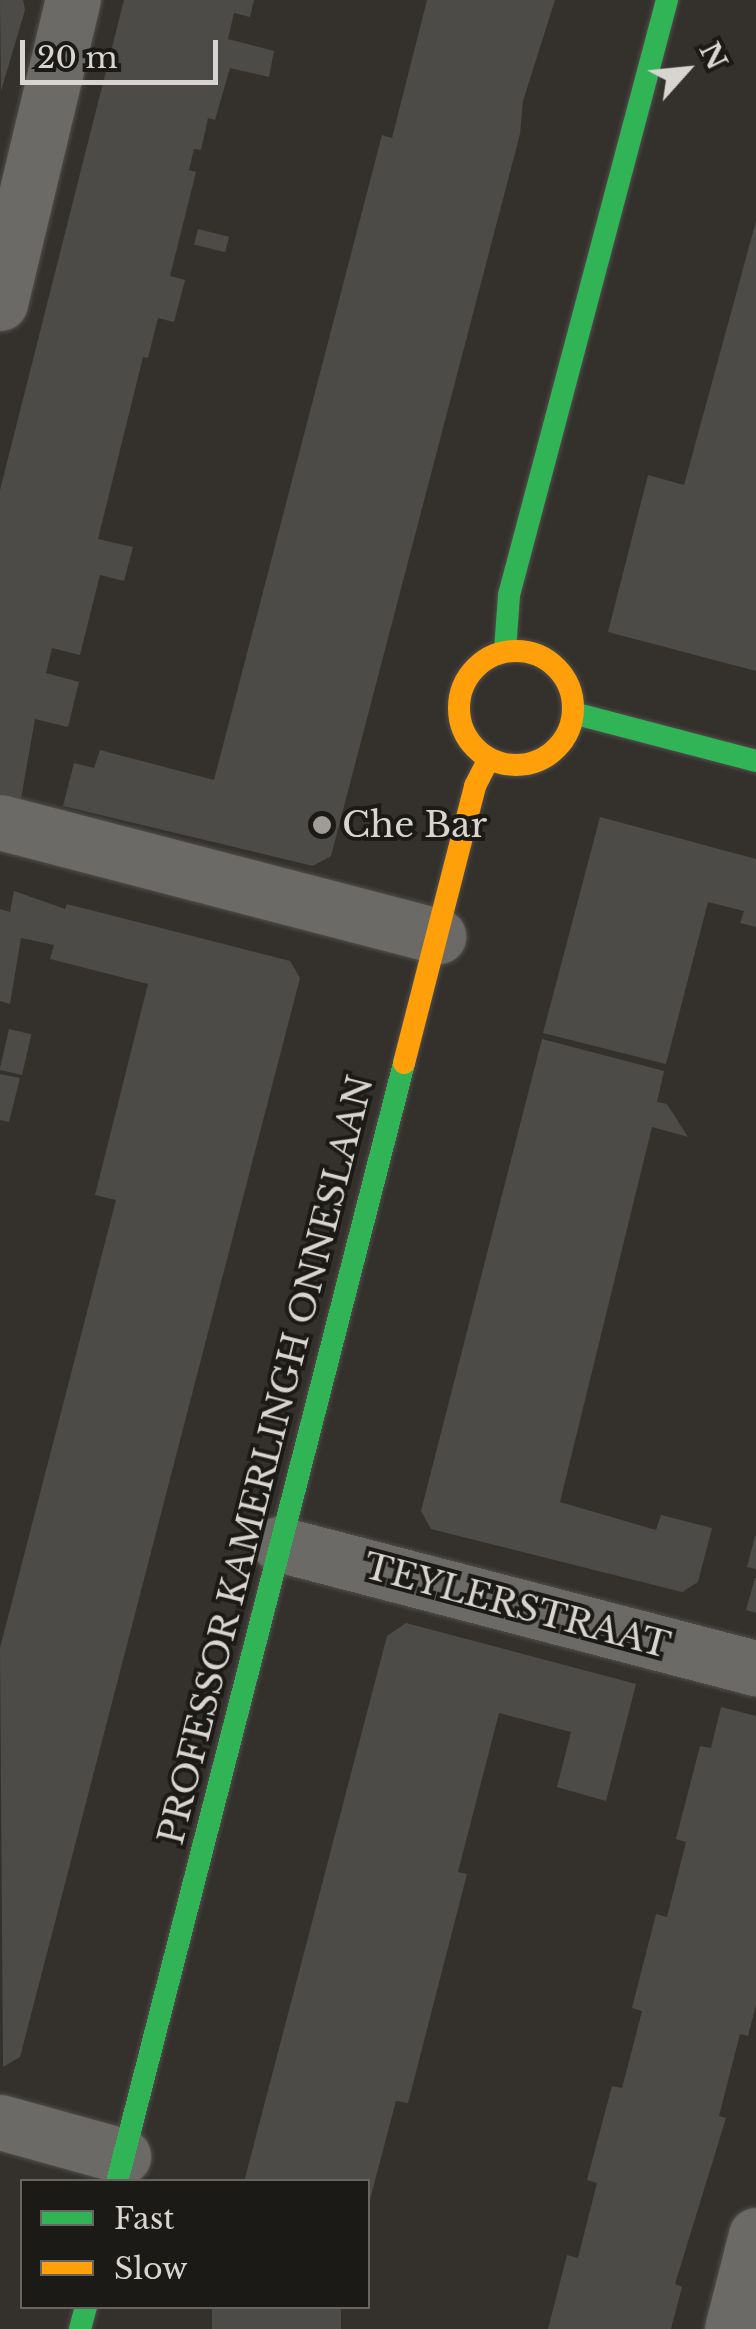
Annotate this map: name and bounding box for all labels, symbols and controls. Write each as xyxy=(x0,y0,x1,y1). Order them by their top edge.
scale bar xyxy=(25,20,222,82)
north arrow xyxy=(636,20,736,120)
text: N xyxy=(692,36,735,76)
text: 20 m xyxy=(37,39,118,76)
place label: Che Bar xyxy=(342,804,487,846)
marker: Che Bar xyxy=(311,814,333,836)
street label: PROFESSOR KAMERLINGH ONNESLAAN xyxy=(150,1071,382,1849)
street label: TEYLERSTRAAT xyxy=(359,1545,675,1667)
legend xyxy=(20,2179,370,2309)
text: Fast xyxy=(114,2200,175,2237)
text: Slow xyxy=(114,2250,188,2287)

